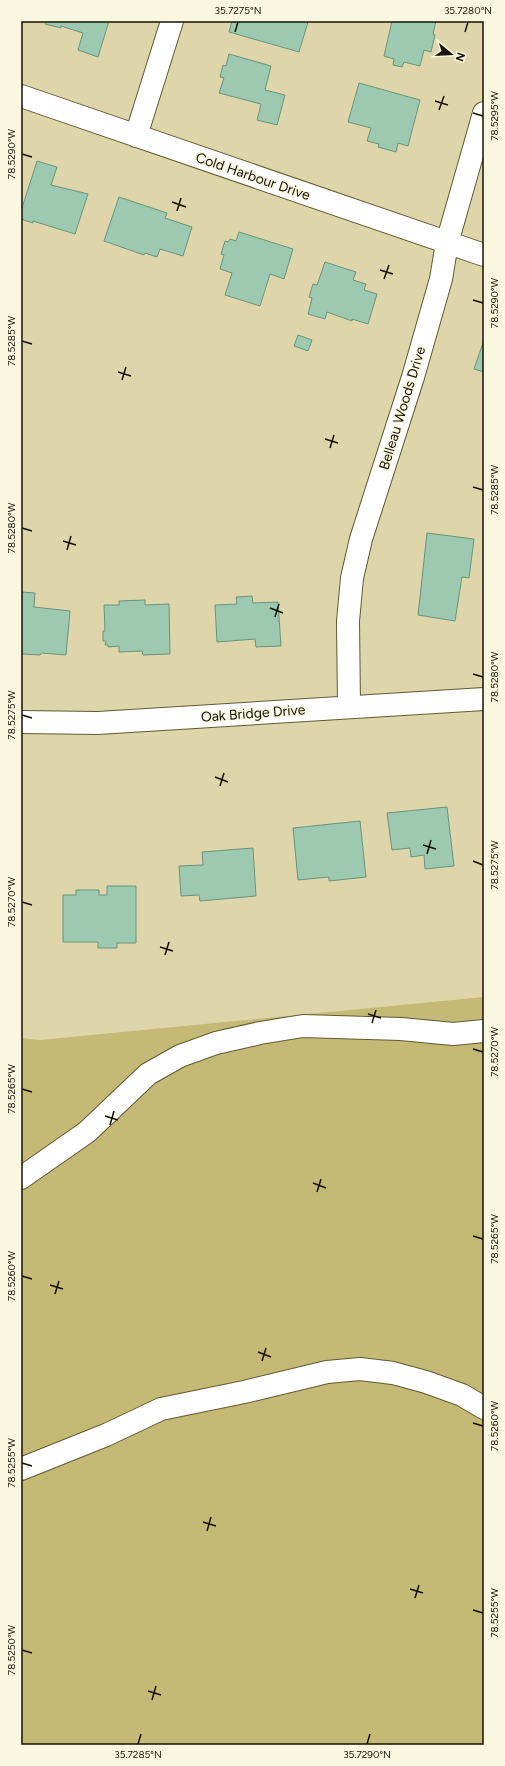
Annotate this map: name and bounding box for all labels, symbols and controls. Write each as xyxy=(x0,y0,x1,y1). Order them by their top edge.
text: 35.7275°N xyxy=(215,4,261,17)
text: 35.7280°N xyxy=(444,4,492,17)
north arrow xyxy=(431,34,471,74)
text: N xyxy=(453,51,468,63)
text: 78.5295°W xyxy=(488,91,501,141)
text: 78.5290°W xyxy=(5,128,18,179)
street label: Cold Harbour Drive xyxy=(193,149,313,204)
text: 78.5290°W xyxy=(488,277,501,328)
text: 78.5285°W xyxy=(5,316,18,366)
street label: Belleau Woods Drive xyxy=(376,344,429,472)
text: 78.5285°W xyxy=(488,465,501,515)
text: 78.5280°W xyxy=(5,502,18,553)
text: 78.5280°W xyxy=(488,651,501,702)
text: 78.5275°W xyxy=(5,690,18,740)
street label: Oak Bridge Drive xyxy=(200,701,306,726)
text: 78.5275°W xyxy=(488,840,501,890)
text: 78.5270°W xyxy=(5,877,18,927)
text: 78.5270°W xyxy=(488,1027,501,1077)
text: 78.5265°W xyxy=(5,1064,18,1114)
text: 78.5265°W xyxy=(488,1214,501,1264)
text: 78.5260°W xyxy=(5,1250,18,1301)
text: 78.5260°W xyxy=(488,1400,501,1451)
text: 78.5255°W xyxy=(5,1438,18,1488)
text: 78.5255°W xyxy=(488,1588,501,1638)
text: 78.5250°W xyxy=(5,1624,18,1675)
text: 35.7285°N xyxy=(114,1748,162,1761)
text: 35.7290°N xyxy=(343,1748,391,1761)

